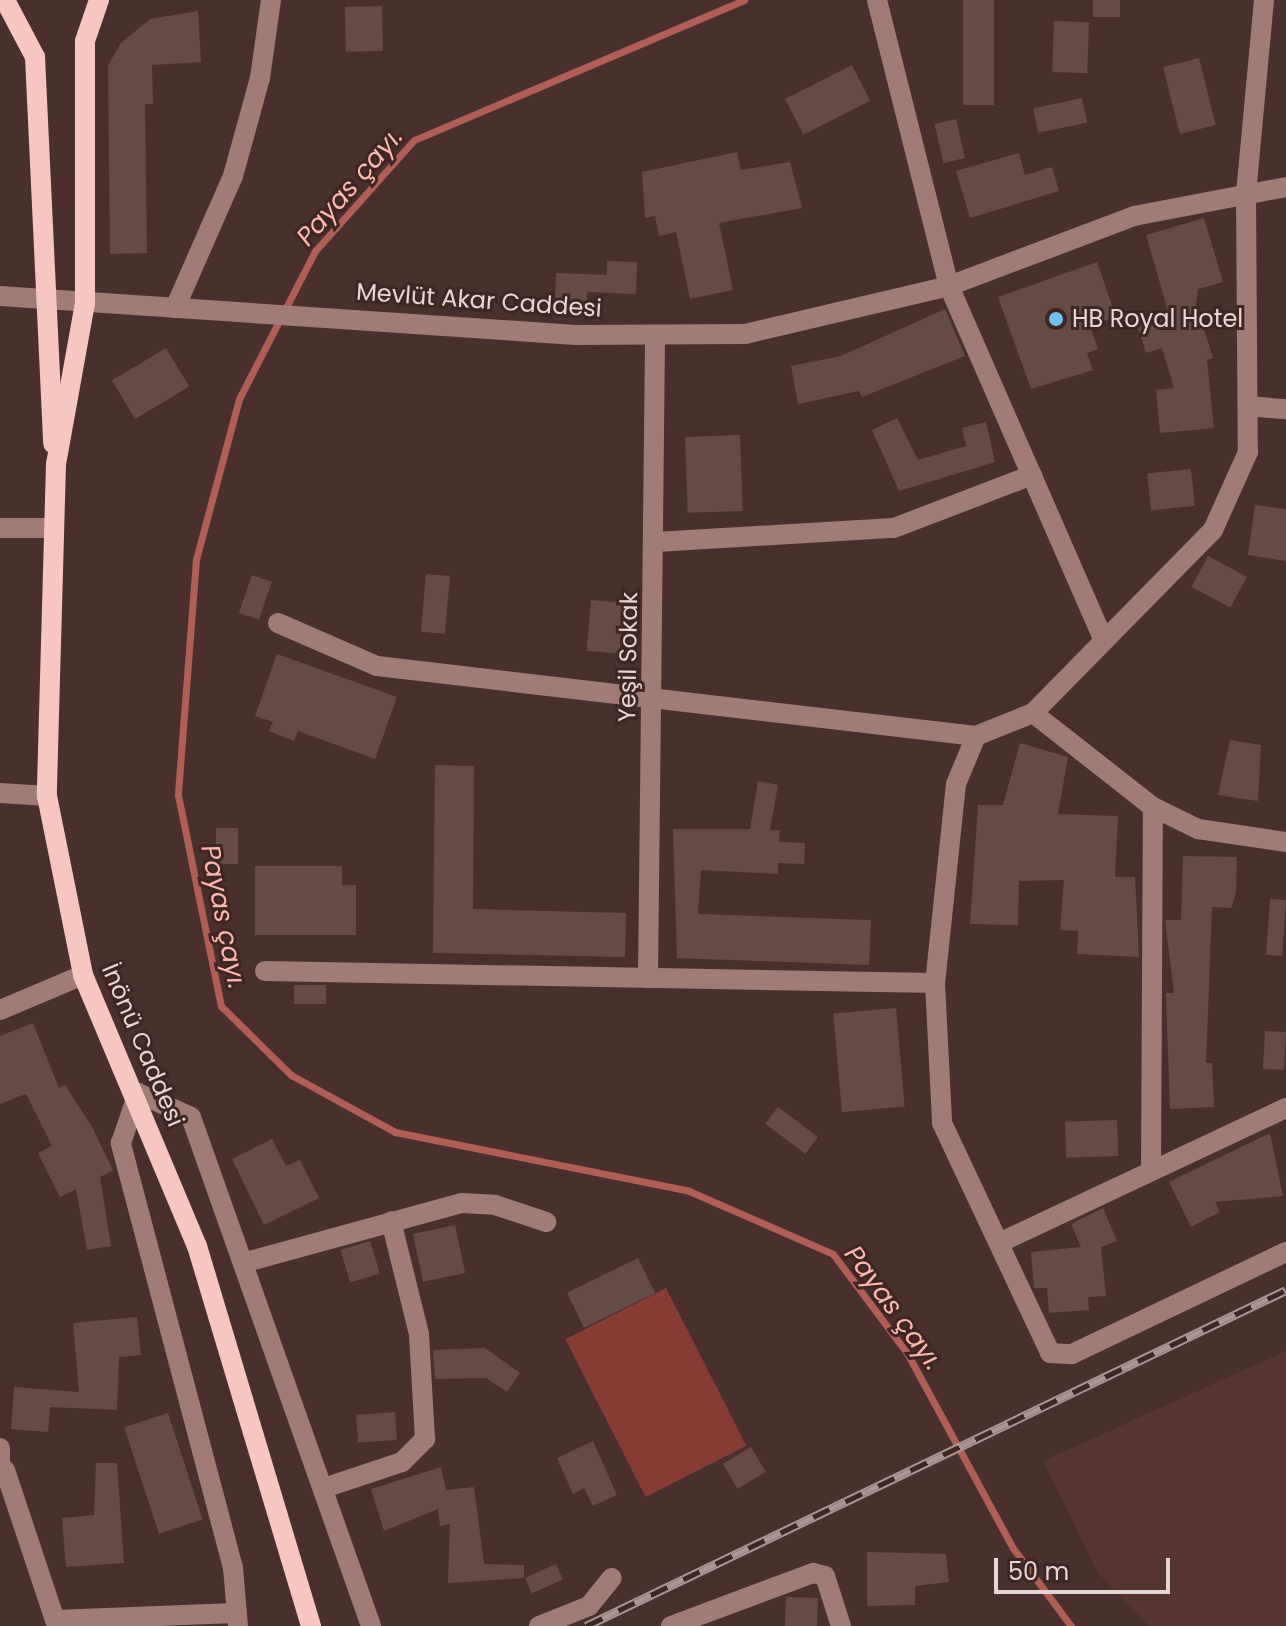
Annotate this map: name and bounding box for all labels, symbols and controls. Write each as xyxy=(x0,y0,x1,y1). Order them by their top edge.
water label: Payas çayı. xyxy=(290,122,410,252)
street label: Mevlüt Akar Caddesi xyxy=(355,277,603,323)
place label: HB Royal Hotel xyxy=(1072,305,1243,333)
marker: HB Royal Hotel xyxy=(1047,310,1065,328)
street label: Yeşil Sokak xyxy=(612,592,644,722)
water label: Payas çayı. xyxy=(194,842,252,992)
street label: İnönü Caddesi xyxy=(96,959,190,1131)
water label: Payas çayı. xyxy=(837,1240,949,1376)
scale bar xyxy=(998,1542,1174,1592)
text: 50 m xyxy=(1008,1555,1069,1588)

